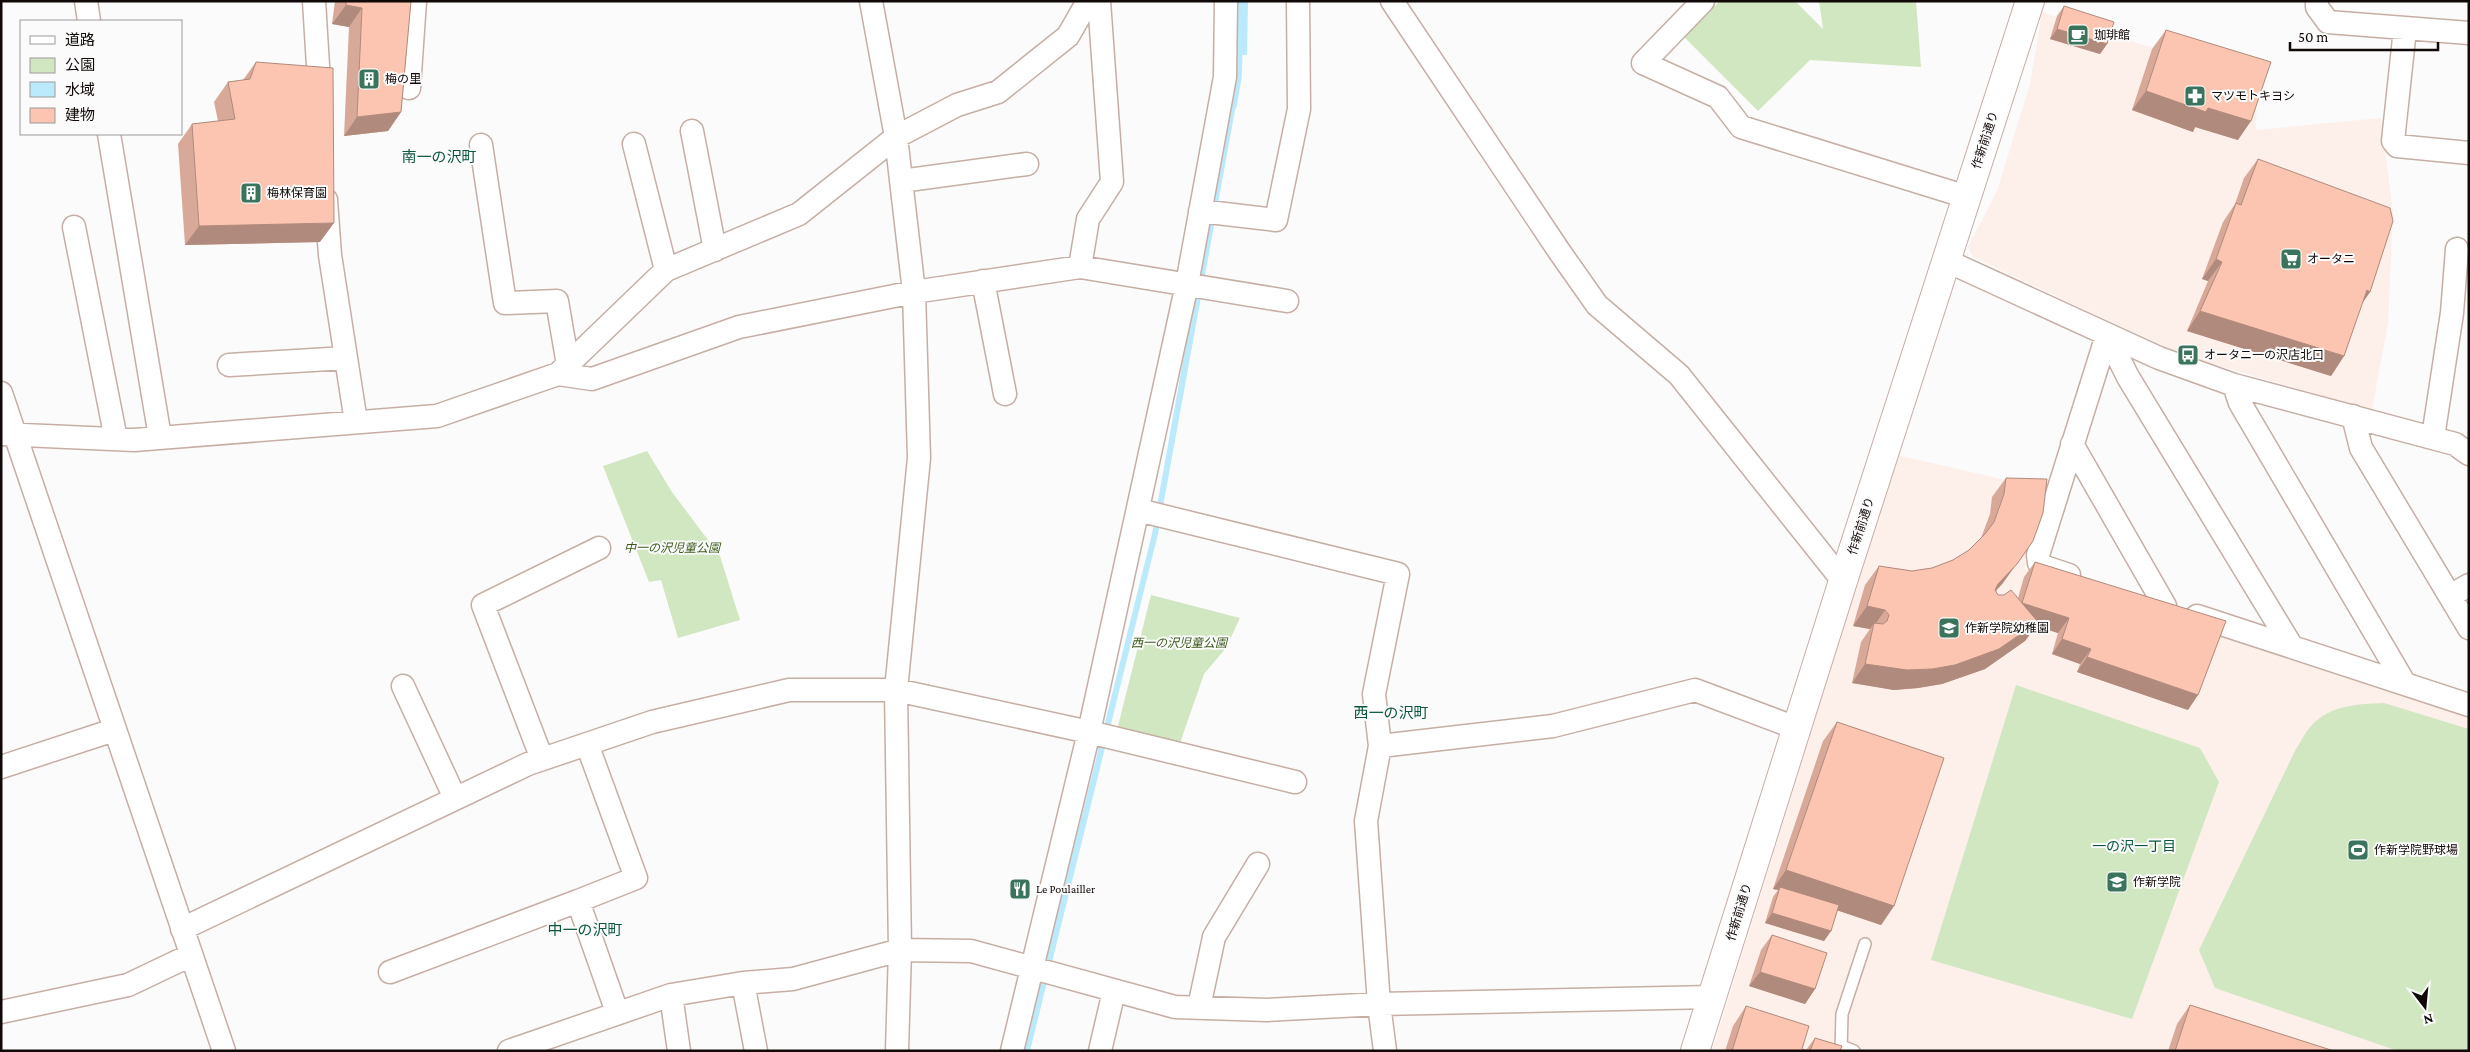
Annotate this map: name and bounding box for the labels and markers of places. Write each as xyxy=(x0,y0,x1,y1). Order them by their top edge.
cafe icon: 珈琲館 xyxy=(2066,23,2090,47)
place label: 珈琲館 xyxy=(2094,28,2130,42)
building icon: 梅の里 xyxy=(357,67,381,91)
place label: 梅の里 xyxy=(385,72,421,86)
pharmacy icon: マツモトキヨシ xyxy=(2183,84,2207,108)
place label: マツモトキヨシ xyxy=(2211,89,2295,103)
building icon: 梅林保育園 xyxy=(239,181,263,205)
place label: 梅林保育園 xyxy=(267,186,327,200)
supermarket icon: オータニ xyxy=(2279,247,2303,271)
place label: オータニ xyxy=(2307,252,2355,266)
bus stop icon: オータニ一の沢店北口 xyxy=(2176,343,2200,367)
place label: オータニ一の沢店北口 xyxy=(2204,348,2324,362)
school or university icon: 作新学院幼稚園 xyxy=(1937,616,1961,640)
place label: 作新学院幼稚園 xyxy=(1965,621,2049,635)
sports icon: 作新学院野球場 xyxy=(2346,838,2370,862)
place label: 作新学院野球場 xyxy=(2374,843,2458,857)
school or university icon: 作新学院 xyxy=(2105,870,2129,894)
place label: 作新学院 xyxy=(2133,875,2181,889)
restaurant icon: Le Poulailler xyxy=(1008,877,1032,901)
place label: Le Poulailler xyxy=(1036,882,1096,896)

